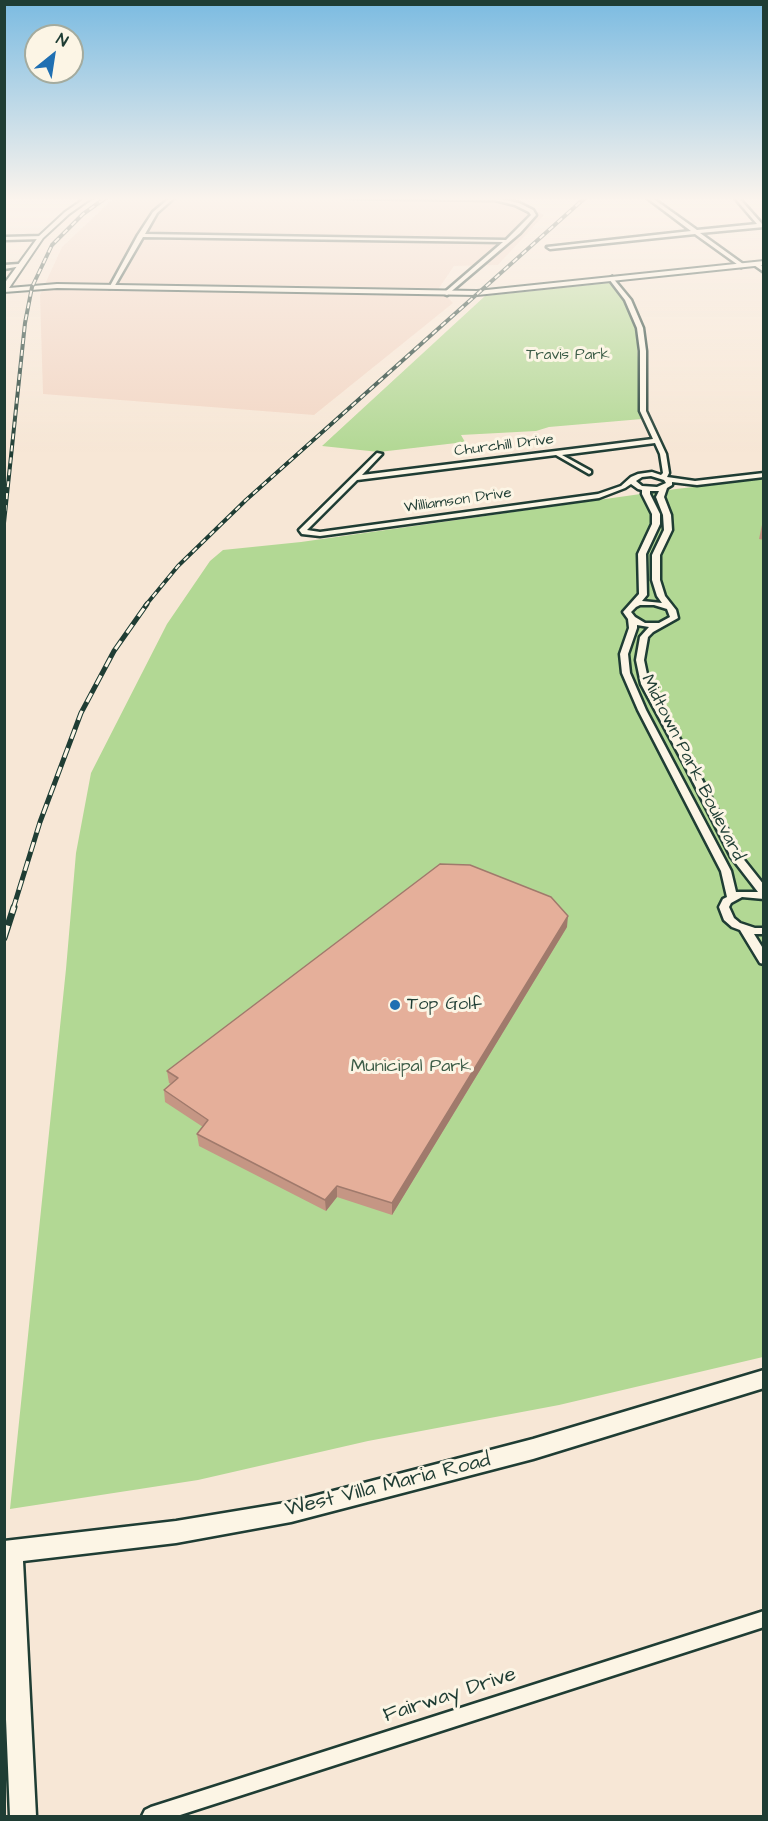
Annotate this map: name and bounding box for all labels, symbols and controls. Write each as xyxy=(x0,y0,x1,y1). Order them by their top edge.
north arrow xyxy=(24,24,84,84)
text: N xyxy=(52,28,72,52)
park label: Travis Park xyxy=(526,347,610,365)
street label: Churchill Drive xyxy=(453,431,555,461)
street label: Williamson Drive xyxy=(403,485,513,517)
street label: Midtown Park Boulevard xyxy=(636,671,748,865)
place label: Top Golf xyxy=(407,994,482,1016)
marker: Top Golf xyxy=(388,998,402,1012)
park label: Municipal Park xyxy=(351,1056,471,1078)
street label: West Villa Maria Road xyxy=(283,1448,493,1524)
street label: Fairway Drive xyxy=(380,1663,520,1729)

